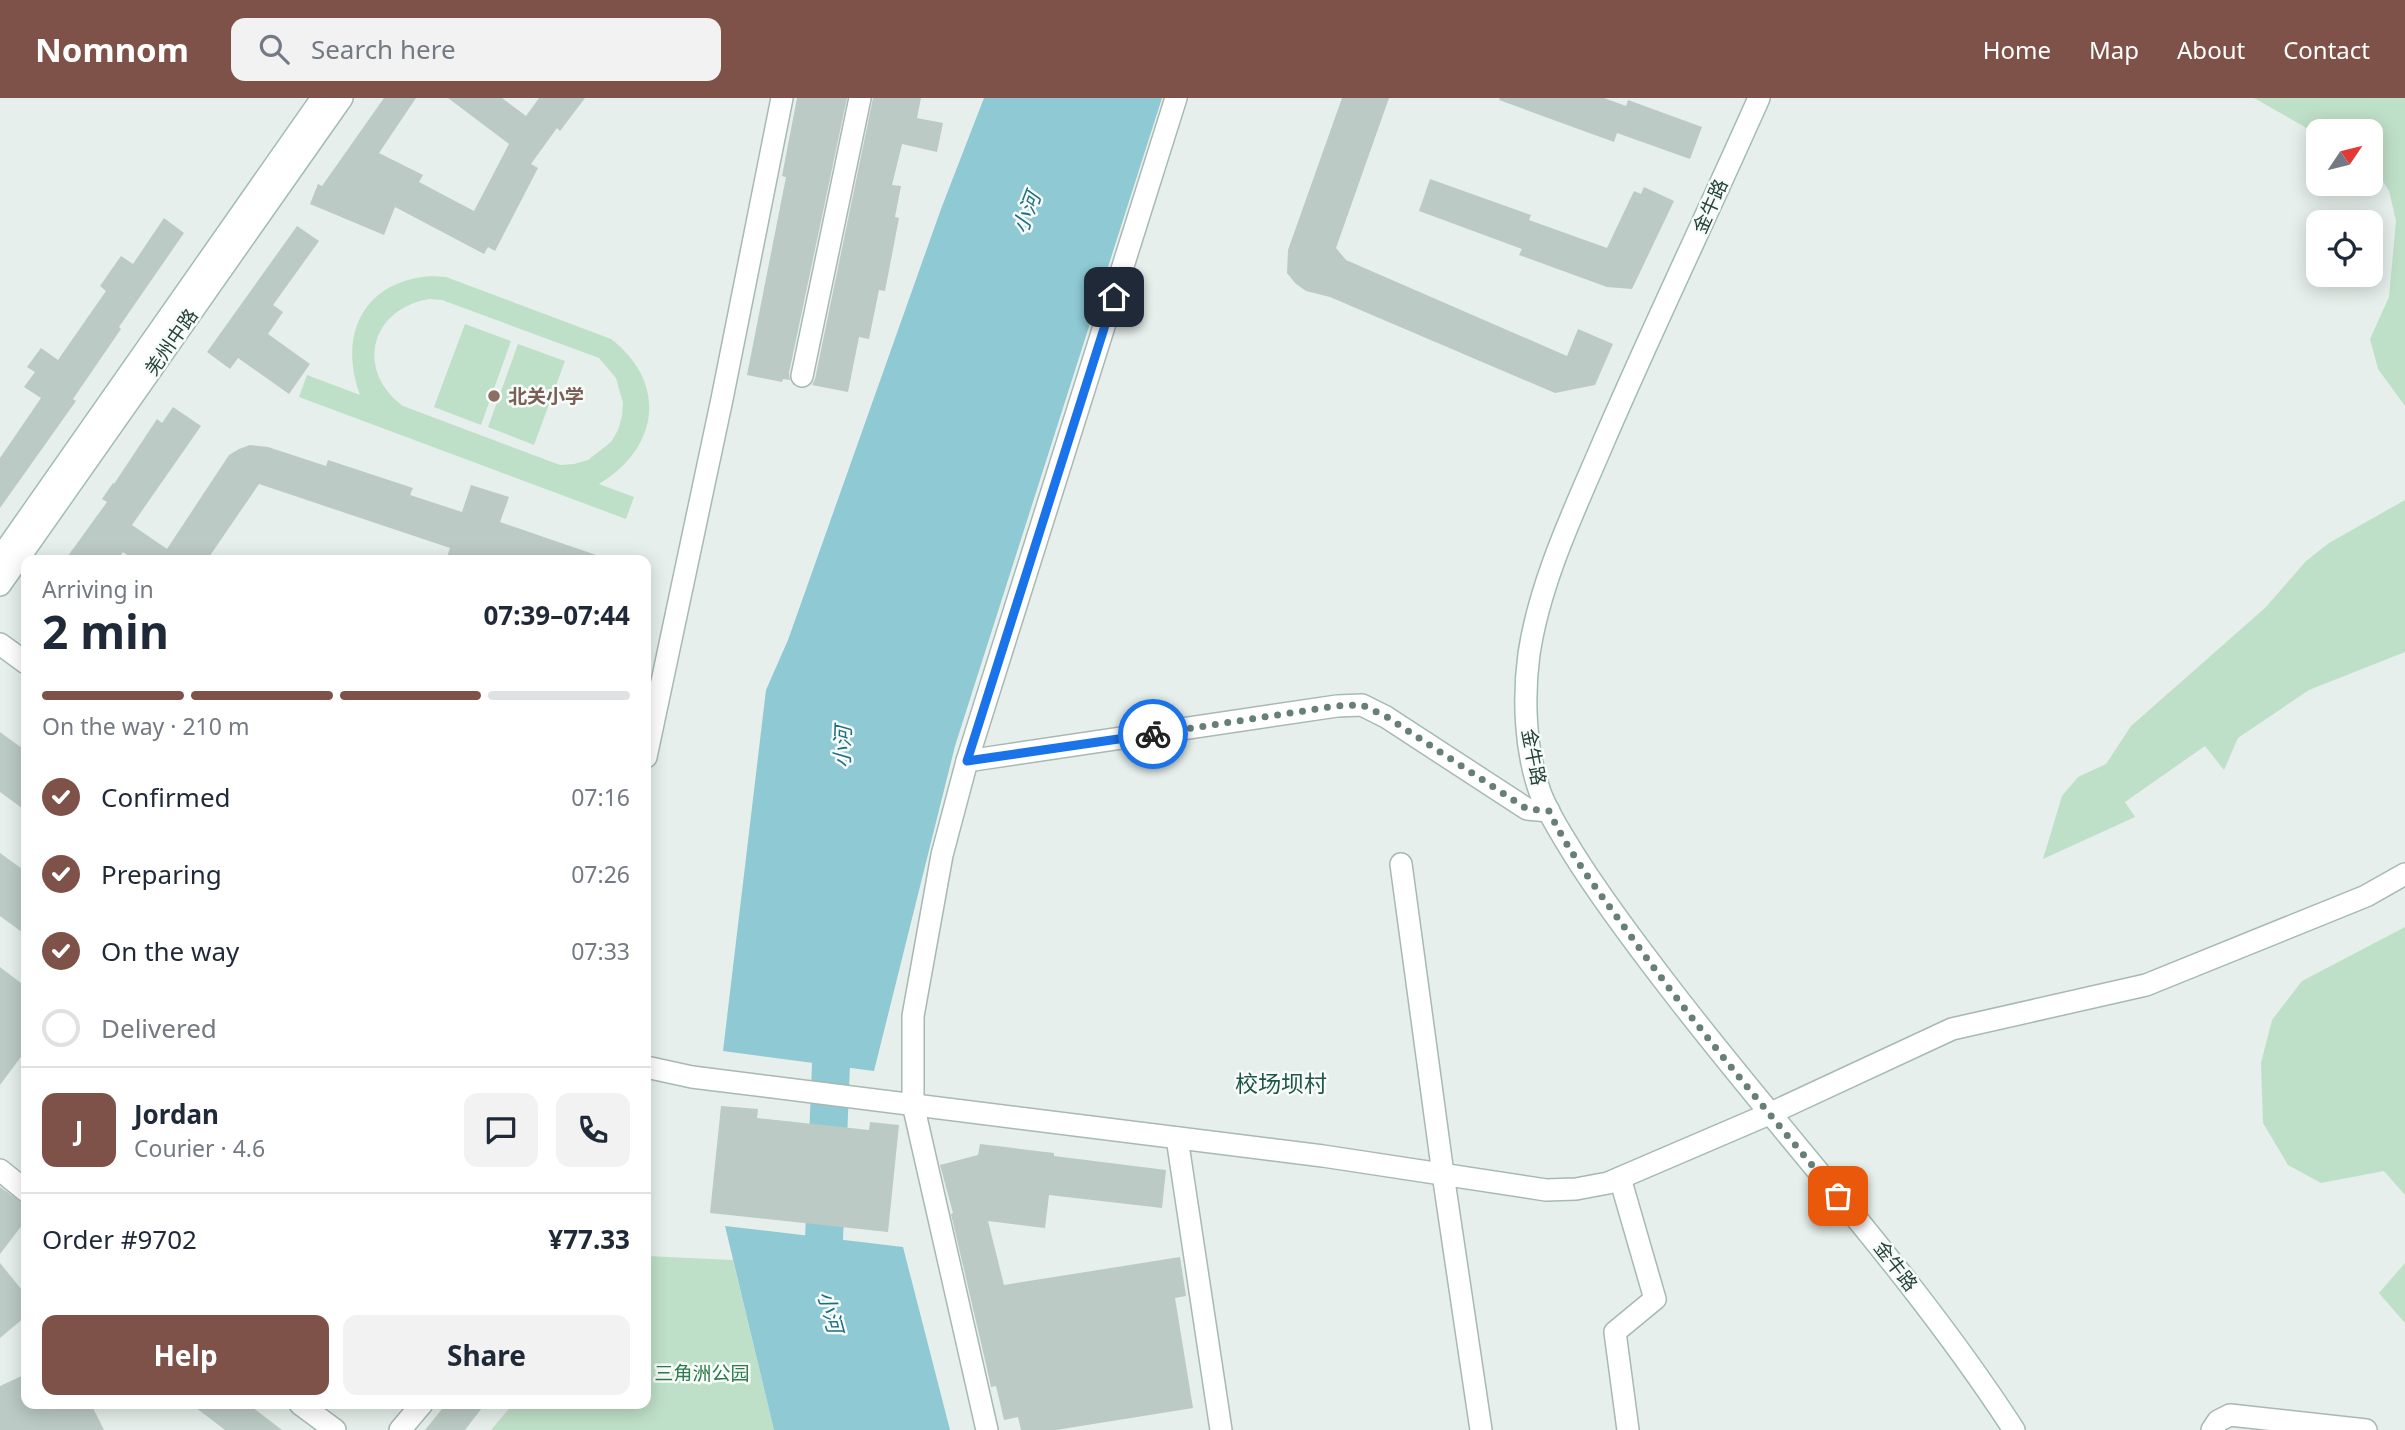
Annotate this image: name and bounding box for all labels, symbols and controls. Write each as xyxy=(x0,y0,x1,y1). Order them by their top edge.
search box xyxy=(231,18,721,81)
text: Nomnom xyxy=(35,27,189,72)
icon: search xyxy=(255,30,293,68)
text: Search here xyxy=(311,31,456,67)
text: Home xyxy=(1983,33,2051,66)
text: Map xyxy=(2089,33,2139,66)
text: About xyxy=(2177,33,2245,66)
text: Contact xyxy=(2283,33,2370,66)
north arrow xyxy=(2306,119,2384,196)
map controls xyxy=(2306,119,2383,287)
street label: 金牛路 xyxy=(1687,175,1733,237)
water label: 小河 xyxy=(1005,184,1048,237)
button: locate xyxy=(2306,210,2383,287)
pin xyxy=(1084,267,1144,327)
icon: home xyxy=(1095,278,1133,316)
street label: 羌州中路 xyxy=(139,303,203,381)
place label: 北关小学 xyxy=(508,383,584,409)
marker: 北关小学 xyxy=(486,388,502,404)
text: Arriving in xyxy=(42,573,154,605)
text: 07:39–07:44 xyxy=(483,597,630,633)
text: 2 min xyxy=(42,600,169,662)
courier xyxy=(1118,699,1188,769)
text: On the way · 210 m xyxy=(42,710,249,742)
icon: bike xyxy=(1134,715,1172,753)
water label: 小河 xyxy=(827,721,857,768)
street label: 金牛路 xyxy=(1516,727,1552,787)
icon: check xyxy=(42,778,80,816)
text: Confirmed xyxy=(101,779,231,815)
text: 07:16 xyxy=(571,781,630,813)
icon: check xyxy=(42,855,80,893)
text: Preparing xyxy=(101,856,222,892)
text: 07:26 xyxy=(571,858,630,890)
icon: check xyxy=(42,932,80,970)
text: On the way xyxy=(101,933,239,969)
text: 07:33 xyxy=(571,935,630,967)
text: Delivered xyxy=(101,1010,217,1046)
district label: 校场坝村 xyxy=(1235,1067,1327,1099)
button: chat xyxy=(464,1093,538,1167)
button: phone xyxy=(556,1093,630,1167)
text: Jordan xyxy=(134,1096,219,1132)
text: J xyxy=(75,1112,83,1148)
text: Courier · 4.6 xyxy=(134,1132,265,1164)
pin xyxy=(1808,1166,1868,1226)
icon: bag xyxy=(1819,1177,1857,1215)
text: Order #9702 xyxy=(42,1221,197,1257)
text: ¥77.33 xyxy=(548,1221,630,1257)
street label: 金牛路 xyxy=(1868,1236,1924,1296)
water label: 小河 xyxy=(812,1288,851,1340)
button: Help xyxy=(42,1315,329,1395)
button: Share xyxy=(343,1315,630,1395)
park label: 三角洲公园 xyxy=(654,1360,750,1386)

